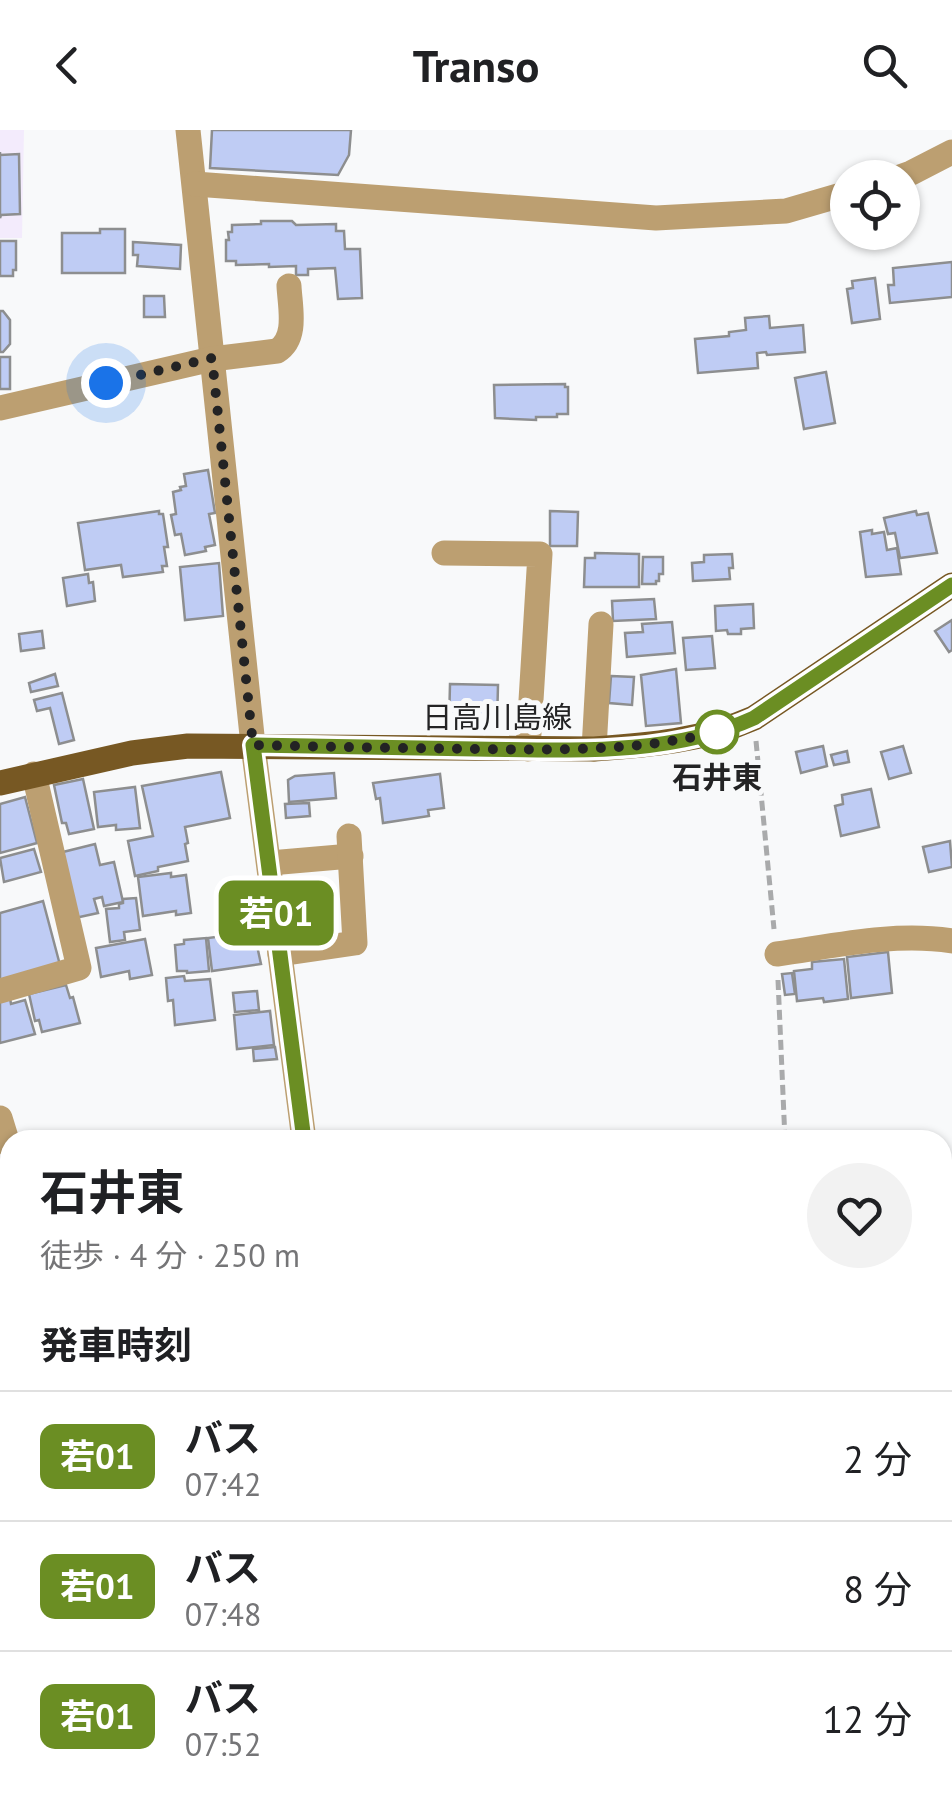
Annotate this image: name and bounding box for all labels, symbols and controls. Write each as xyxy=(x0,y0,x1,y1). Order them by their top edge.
text: Transo xyxy=(413,36,539,94)
icon: back xyxy=(40,38,95,93)
icon: search xyxy=(857,38,912,93)
map controls xyxy=(830,160,920,250)
button: locate xyxy=(830,160,920,250)
your location xyxy=(81,358,131,408)
street label: 日高川島線 xyxy=(422,697,572,736)
marker: 石井東 xyxy=(696,711,738,753)
place label: 石井東 xyxy=(672,757,762,796)
line badge: 若01 xyxy=(218,880,334,946)
text: 若01 xyxy=(239,890,313,936)
text: 石井東 xyxy=(40,1161,184,1223)
button: heart xyxy=(807,1163,912,1268)
text: 徒歩 · 4 分 · 250 m xyxy=(40,1234,300,1276)
text: 発車時刻 xyxy=(40,1320,192,1369)
text: バス xyxy=(185,1413,261,1462)
text: 若01 xyxy=(60,1433,135,1479)
text: 2 分 xyxy=(843,1434,912,1483)
text: 07:42 xyxy=(185,1463,261,1505)
text: バス xyxy=(185,1543,261,1592)
text: 若01 xyxy=(60,1563,135,1609)
text: 8 分 xyxy=(843,1564,912,1613)
text: 07:48 xyxy=(185,1593,261,1635)
text: バス xyxy=(185,1673,261,1722)
text: 若01 xyxy=(60,1693,135,1739)
text: 12 分 xyxy=(822,1694,912,1743)
text: 07:52 xyxy=(185,1723,261,1765)

